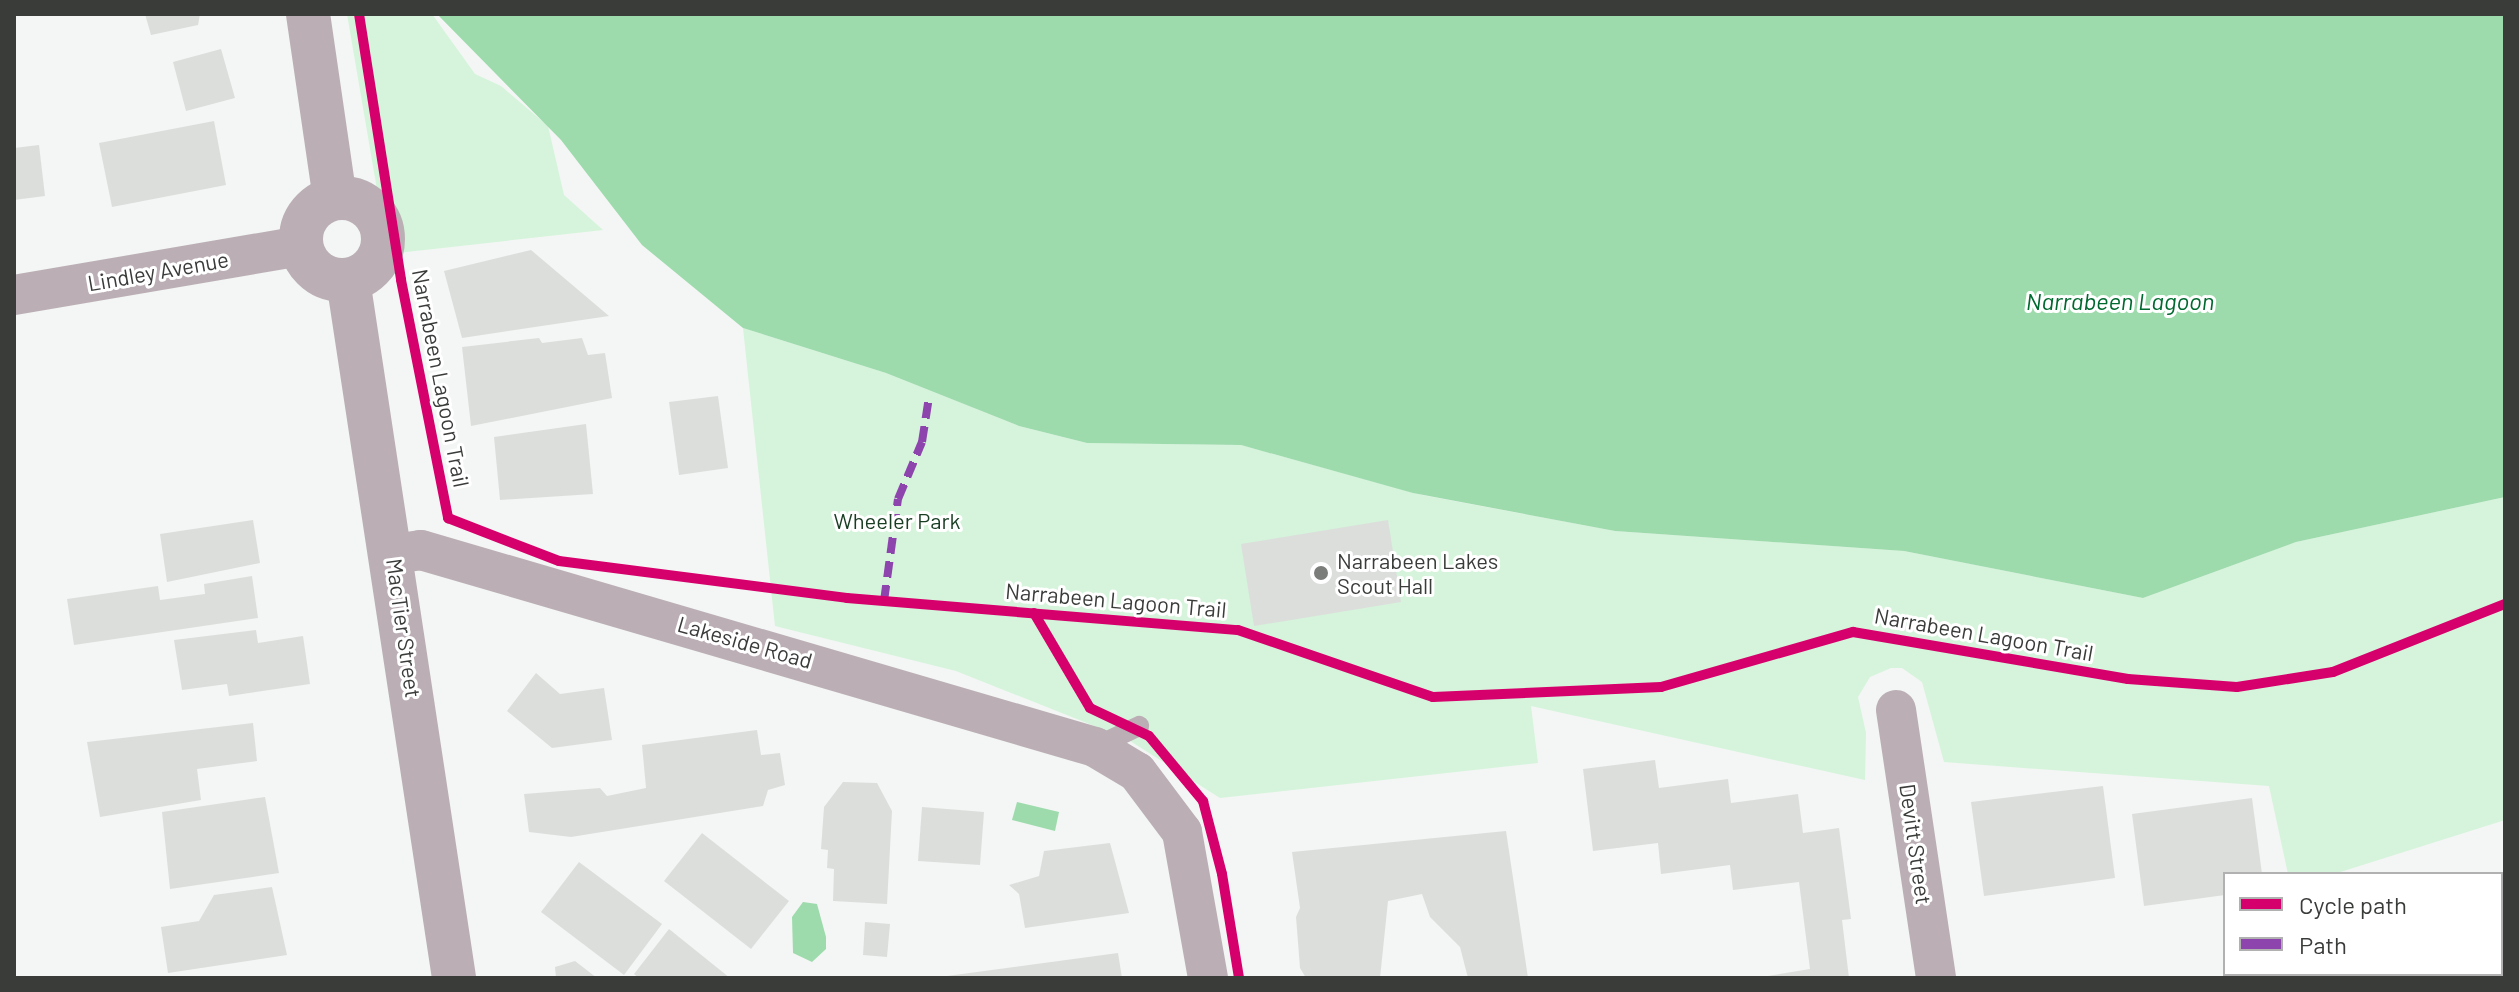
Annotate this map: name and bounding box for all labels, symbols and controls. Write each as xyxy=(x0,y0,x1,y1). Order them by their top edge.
street label: Lindley Avenue xyxy=(85,246,231,296)
street label: Narrabeen Lagoon Trail xyxy=(407,267,475,489)
water label: Narrabeen Lagoon xyxy=(2026,287,2214,315)
park label: Wheeler Park xyxy=(834,508,960,534)
place label: Narrabeen Lakes Scout Hall xyxy=(1337,547,1498,598)
street label: MacTier Street xyxy=(381,557,427,699)
marker: Narrabeen Lakes Scout Hall xyxy=(1312,564,1330,582)
street label: Narrabeen Lagoon Trail xyxy=(1004,577,1228,623)
street label: Narrabeen Lagoon Trail xyxy=(1872,602,2096,666)
street label: Lakeside Road xyxy=(675,610,815,674)
street label: Devitt Street xyxy=(1894,782,1938,906)
legend xyxy=(2223,872,2503,976)
text: Cycle path xyxy=(2299,890,2407,919)
text: Path xyxy=(2299,930,2347,959)

